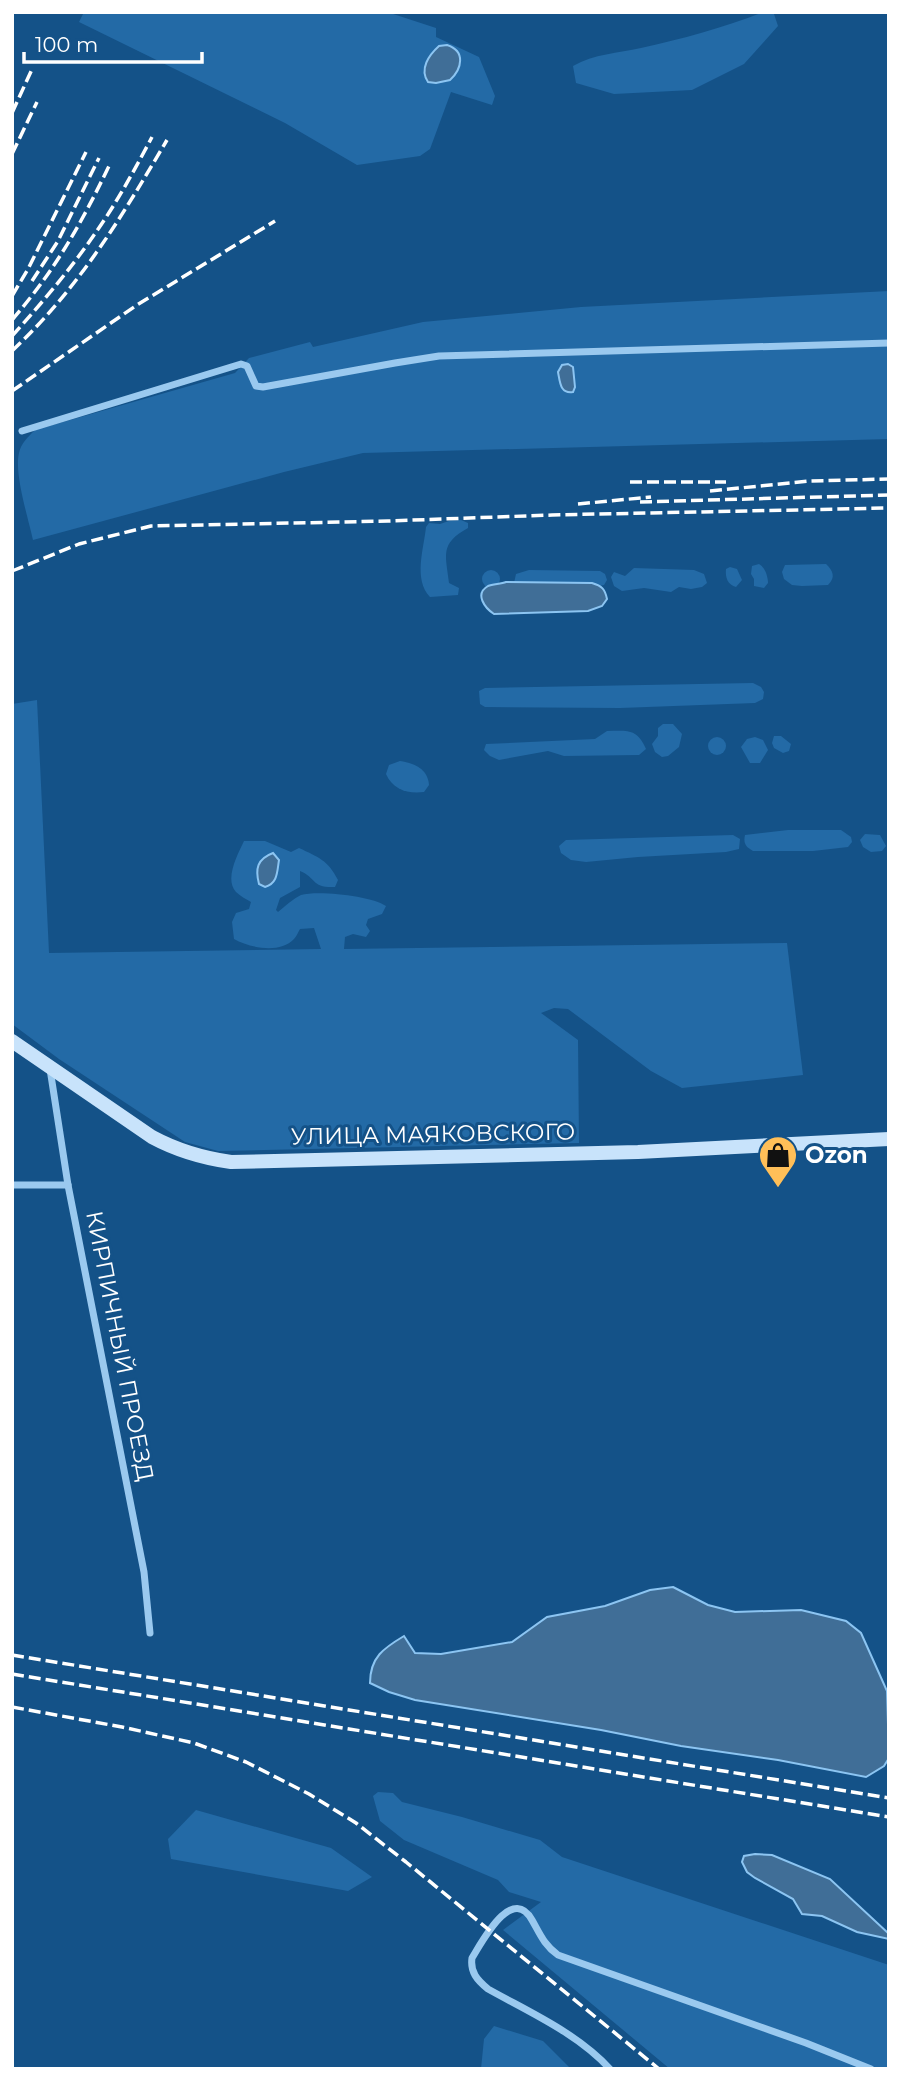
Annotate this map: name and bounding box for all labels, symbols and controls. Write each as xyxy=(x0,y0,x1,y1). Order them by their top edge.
scale bar xyxy=(24,21,203,65)
text: 100 m xyxy=(35,32,98,57)
street label: УЛИЦА МАЯКОВСКОГО xyxy=(291,1118,575,1150)
shop icon: Ozon xyxy=(757,1134,799,1189)
place label: Ozon xyxy=(805,1141,868,1169)
street label: КИРПИЧНЫЙ ПРОЕЗД xyxy=(80,1209,160,1483)

